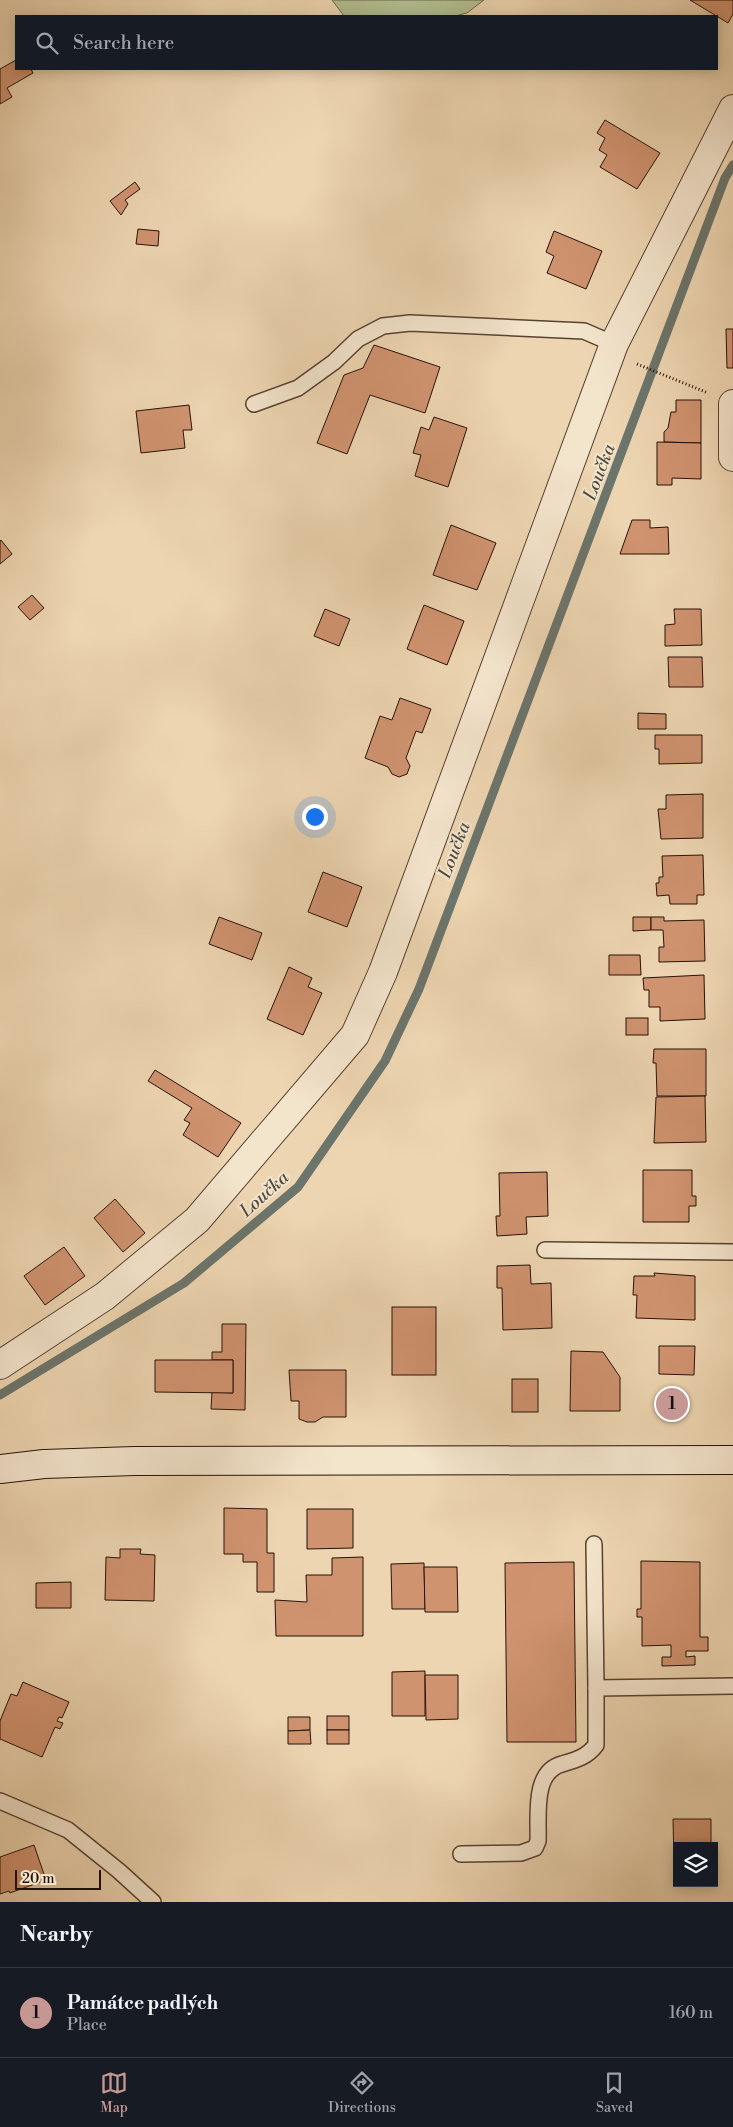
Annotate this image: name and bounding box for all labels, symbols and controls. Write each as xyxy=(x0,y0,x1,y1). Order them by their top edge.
search box xyxy=(15,15,718,70)
icon: search xyxy=(33,29,61,57)
text: Search here xyxy=(73,31,174,55)
water label: Loučka xyxy=(578,440,621,504)
your location xyxy=(302,804,328,830)
water label: Loučka xyxy=(433,818,476,882)
water label: Loučka xyxy=(234,1166,294,1223)
pin: 1 xyxy=(656,1385,688,1423)
map controls xyxy=(673,1842,718,1887)
button: layers xyxy=(673,1842,718,1887)
scale bar xyxy=(15,1867,101,1890)
text: 20 m xyxy=(22,1870,54,1888)
text: Nearby xyxy=(20,1922,93,1948)
text: Památce padlých xyxy=(67,1991,218,2015)
text: 1 xyxy=(32,2003,40,2023)
text: 160 m xyxy=(669,2003,713,2023)
text: Place xyxy=(67,2015,107,2035)
tab: Map xyxy=(100,2069,128,2117)
tab: Directions xyxy=(328,2069,396,2117)
tab: Saved xyxy=(596,2069,633,2117)

